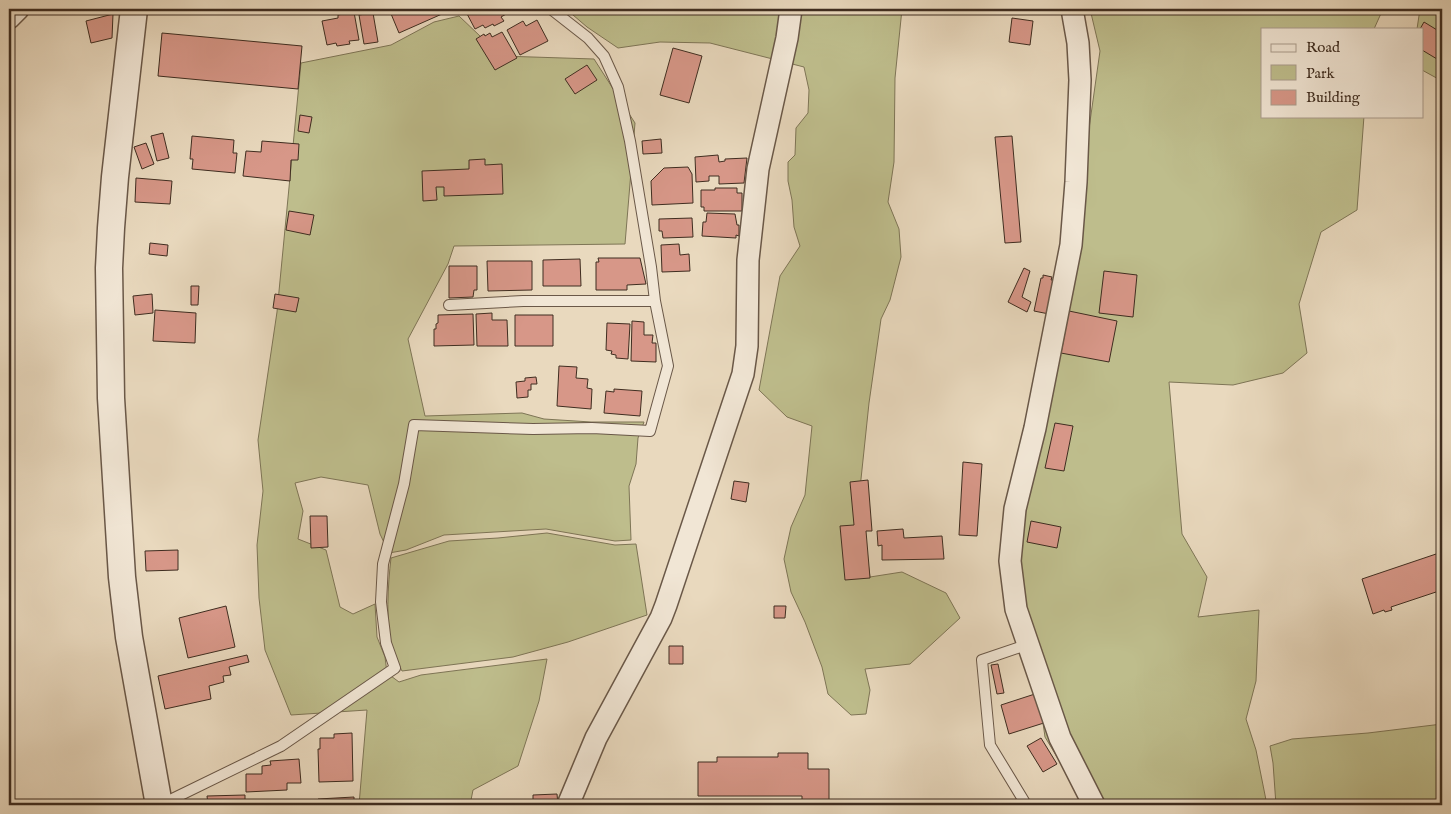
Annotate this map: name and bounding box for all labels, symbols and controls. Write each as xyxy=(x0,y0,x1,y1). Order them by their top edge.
legend xyxy=(1261,28,1424,118)
text: Road xyxy=(1306,38,1341,57)
text: Park xyxy=(1306,64,1336,83)
text: Building xyxy=(1306,88,1361,107)

